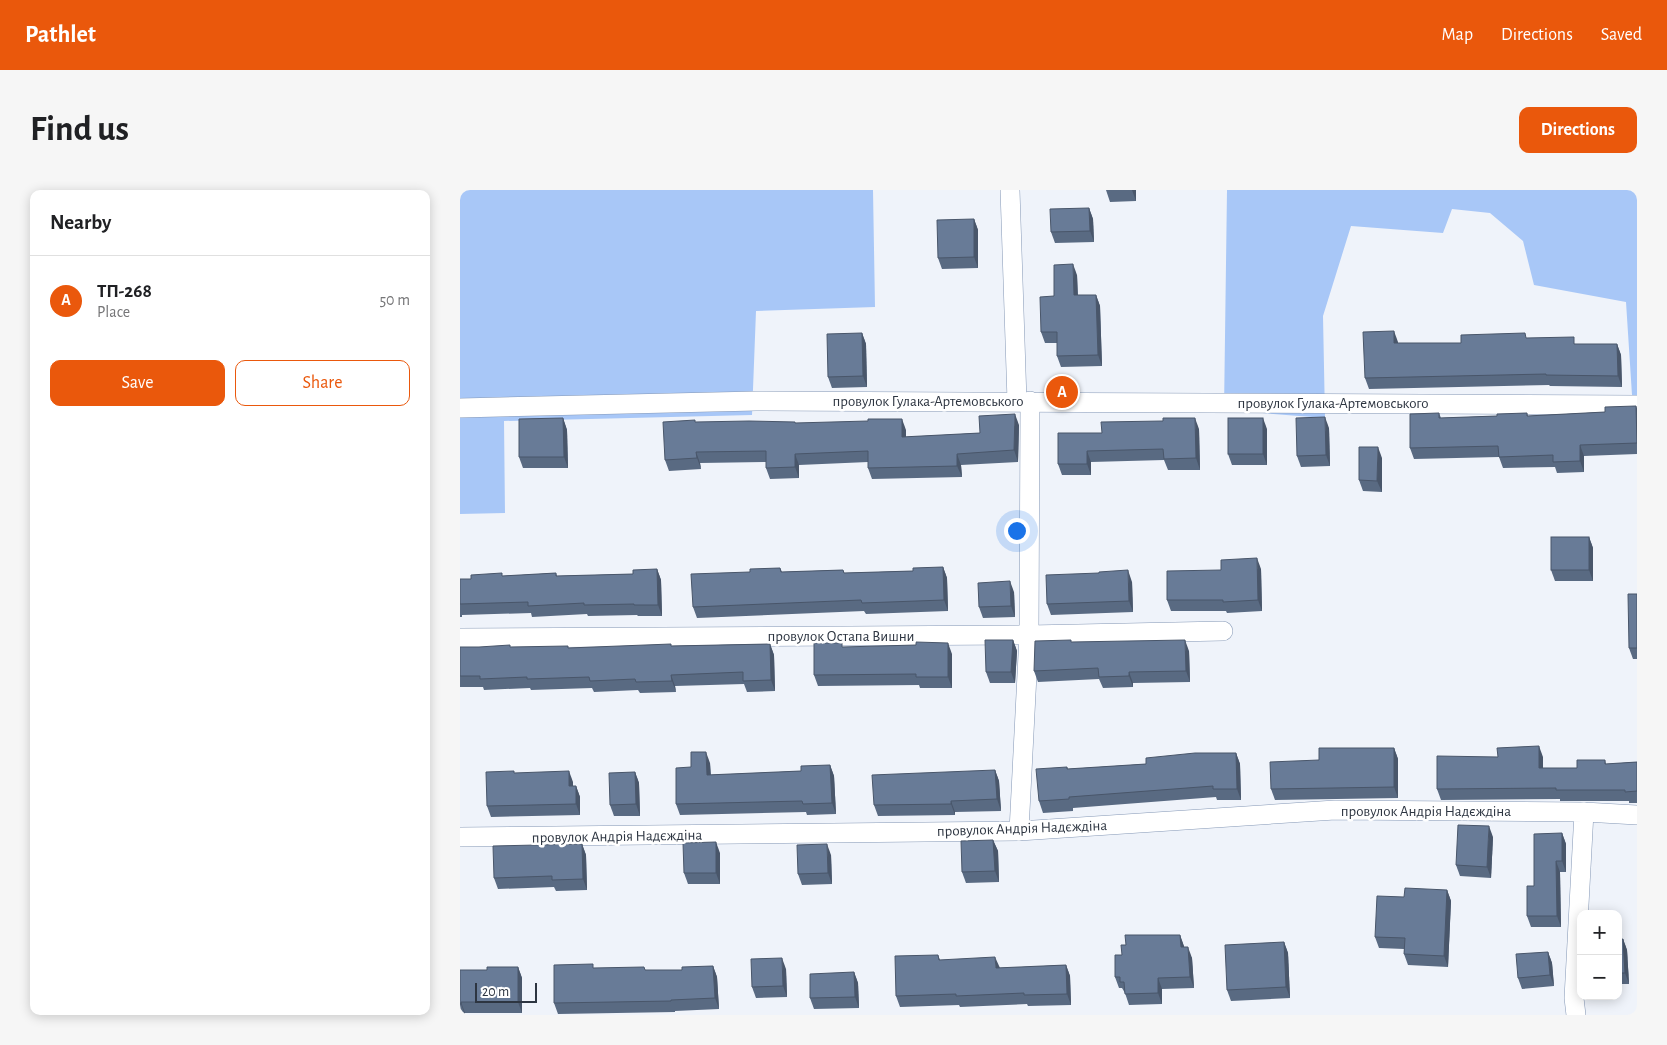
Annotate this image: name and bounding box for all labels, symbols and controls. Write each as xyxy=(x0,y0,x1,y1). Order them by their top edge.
text: Pathlet xyxy=(25,23,96,47)
text: Map xyxy=(1442,26,1473,44)
text: Directions xyxy=(1501,26,1573,44)
text: Saved xyxy=(1601,26,1642,44)
button: Directions xyxy=(1519,107,1637,153)
text: Find us xyxy=(30,112,129,147)
text: Nearby xyxy=(50,212,111,233)
text: ТП-268 xyxy=(97,282,152,301)
text: A xyxy=(61,292,71,308)
text: 50 m xyxy=(379,292,410,308)
text: Place xyxy=(97,304,130,320)
button: Save xyxy=(50,360,225,406)
button: Share xyxy=(235,360,410,406)
pin: A xyxy=(1046,373,1078,411)
street label: провулок Гулака-Артемовського xyxy=(833,394,1023,409)
street label: провулок Гулака-Артемовського xyxy=(1238,396,1428,411)
your location xyxy=(1004,518,1030,544)
street label: провулок Остапа Вишни xyxy=(768,629,914,644)
street label: провулок Андрія Надєждіна xyxy=(1341,804,1511,819)
street label: провулок Андрія Надєждіна xyxy=(937,818,1108,839)
street label: провулок Андрія Надєждіна xyxy=(532,828,703,845)
map controls xyxy=(1577,910,1622,1000)
button: + xyxy=(1577,910,1622,955)
button: − xyxy=(1577,955,1622,1000)
scale bar xyxy=(475,980,538,1003)
text: 20 m xyxy=(482,985,509,999)

